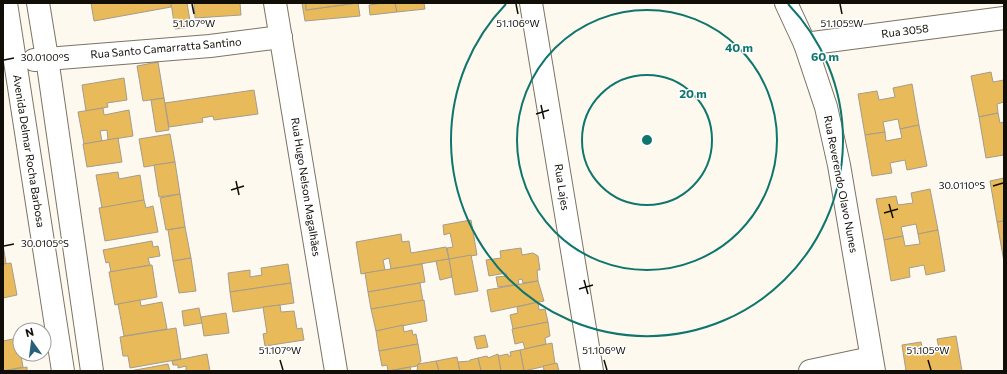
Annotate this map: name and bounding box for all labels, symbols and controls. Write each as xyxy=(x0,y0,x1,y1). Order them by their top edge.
text: 51.107°W xyxy=(173,17,215,29)
text: 51.106°W xyxy=(496,17,540,29)
text: 51.105°W xyxy=(820,17,864,29)
street label: Rua 3058 xyxy=(880,21,930,40)
street label: Rua Santo Camarratta Santino xyxy=(90,34,242,61)
text: 40 m xyxy=(725,40,753,54)
text: 60 m xyxy=(811,49,839,63)
text: 30.0100°S xyxy=(21,51,69,63)
street label: Avenida Delmar Rocha Barbosa xyxy=(11,74,48,228)
text: 20 m xyxy=(679,86,707,100)
street label: Rua Reverendo Olavo Nunes xyxy=(822,114,861,254)
street label: Rua Hugo Nelson Magalhães xyxy=(289,117,324,257)
centre of rings xyxy=(640,133,654,147)
street label: Rua Lajes xyxy=(552,163,573,211)
text: 30.0110°S xyxy=(939,179,985,191)
text: 30.0105°S xyxy=(21,237,69,249)
north arrow xyxy=(12,322,52,362)
text: N xyxy=(24,325,35,339)
text: 51.107°W xyxy=(259,344,301,356)
text: 51.106°W xyxy=(582,344,626,356)
text: 51.105°W xyxy=(906,344,950,356)

